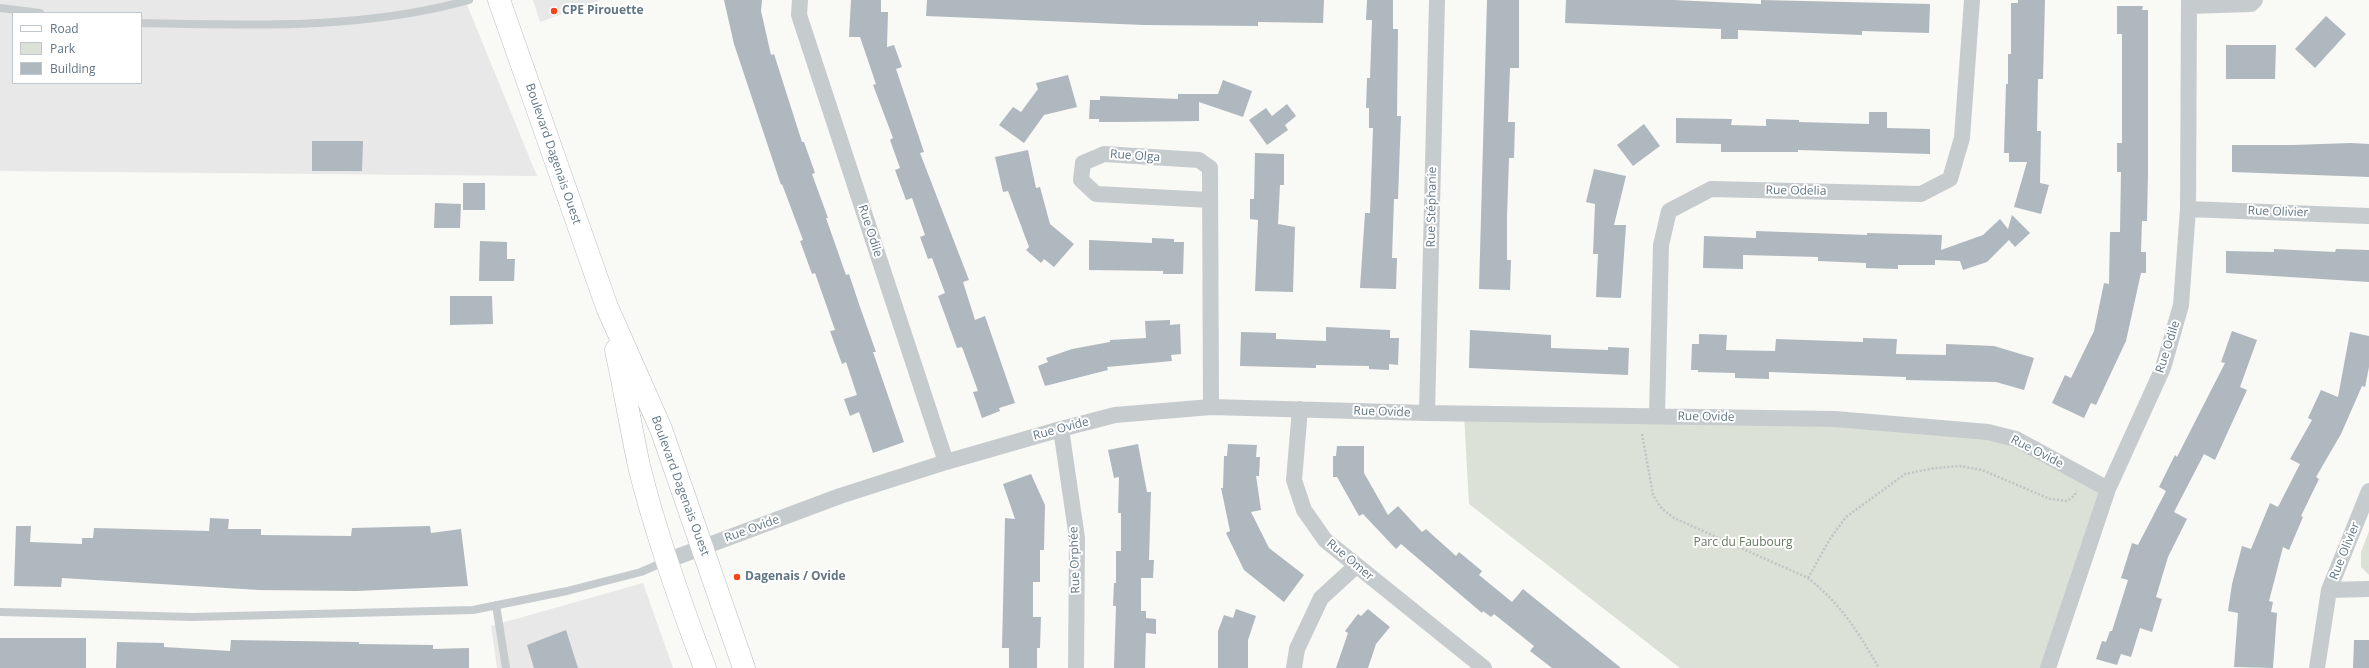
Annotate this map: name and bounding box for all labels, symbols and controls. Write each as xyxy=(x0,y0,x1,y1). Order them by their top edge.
place label: CPE Pirouette xyxy=(562,4,644,18)
marker: CPE Pirouette xyxy=(549,6,559,16)
legend xyxy=(12,12,142,84)
text: Road xyxy=(50,20,79,37)
text: Park xyxy=(50,40,75,57)
text: Building xyxy=(50,60,95,77)
street label: Boulevard Dagenais Ouest xyxy=(522,82,584,226)
street label: Rue Olga xyxy=(1109,147,1161,165)
street label: Rue Stéphanie xyxy=(1424,167,1440,247)
street label: Rue Odelia xyxy=(1765,183,1827,199)
street label: Rue Odile xyxy=(855,203,885,259)
street label: Rue Olivier xyxy=(2247,204,2309,220)
street label: Rue Odile xyxy=(2153,319,2183,375)
street label: Rue Ovide xyxy=(1353,404,1411,420)
street label: Rue Ovide xyxy=(1677,409,1735,425)
street label: Boulevard Dagenais Ouest xyxy=(648,414,712,558)
street label: Rue Ovide xyxy=(1032,415,1090,443)
street label: Rue Ovide xyxy=(2008,433,2066,471)
street label: Rue Ovide xyxy=(723,512,781,546)
street label: Rue Olivier xyxy=(2327,520,2363,582)
street label: Rue Orphée xyxy=(1067,526,1083,594)
street label: Rue Omer xyxy=(1324,536,1376,584)
park label: Parc du Faubourg xyxy=(1693,536,1793,550)
place label: Dagenais / Ovide xyxy=(745,570,846,584)
marker: Dagenais / Ovide xyxy=(732,572,742,582)

